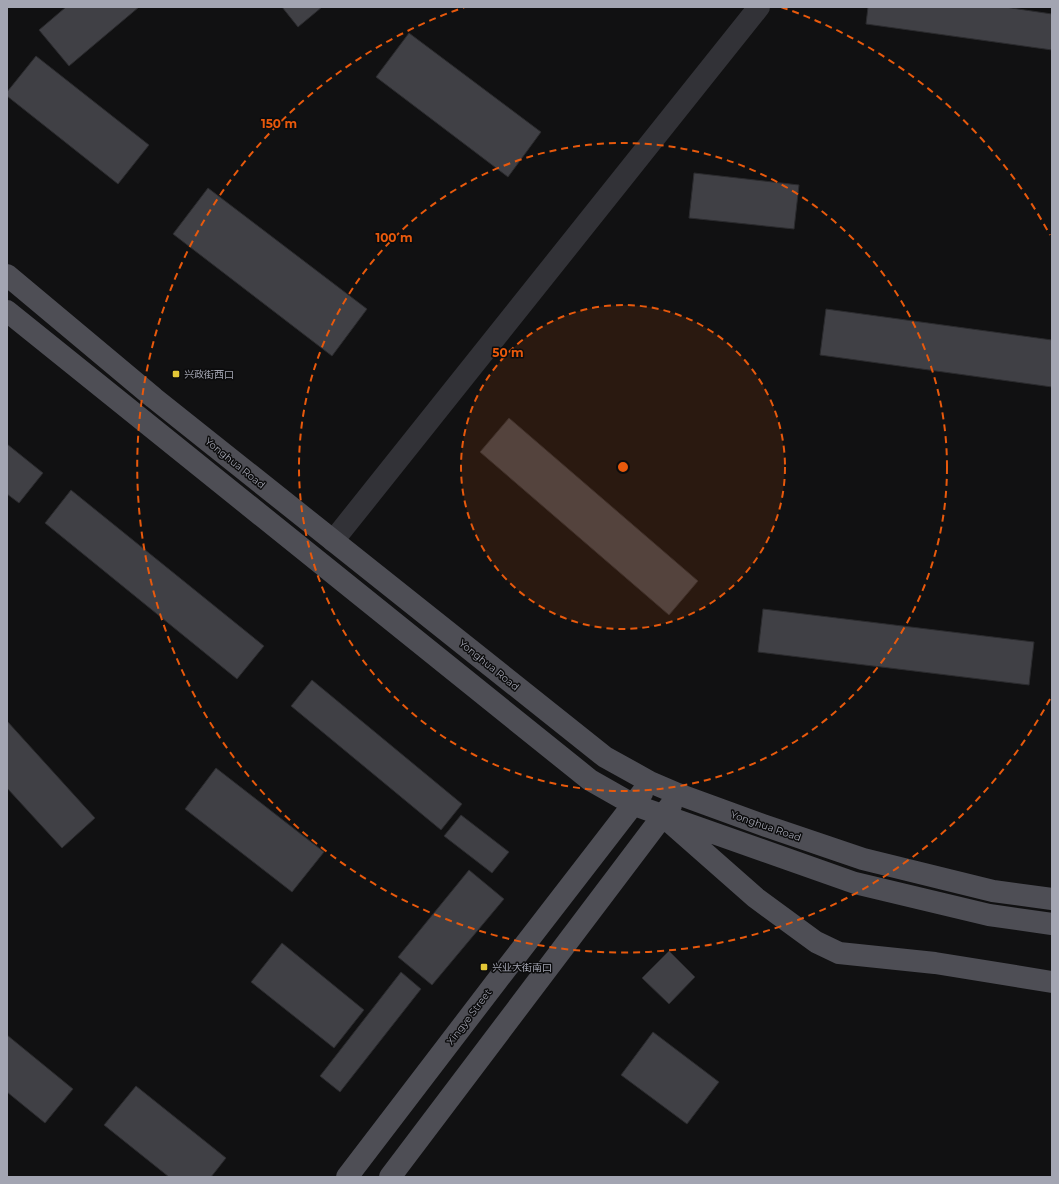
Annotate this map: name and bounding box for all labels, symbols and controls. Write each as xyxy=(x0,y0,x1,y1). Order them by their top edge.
text: 150 m xyxy=(261,116,297,131)
text: 100 m xyxy=(376,230,412,245)
text: 50 m xyxy=(492,345,524,360)
place label: 兴政街西口 xyxy=(184,368,234,381)
marker: 兴政街西口 xyxy=(171,369,181,379)
street label: Yonghua Road xyxy=(202,435,268,491)
centre of rings xyxy=(616,460,630,474)
street label: Yonghua Road xyxy=(456,637,522,693)
street label: Yonghua Road xyxy=(729,808,803,844)
place label: 兴业大街南口 xyxy=(492,961,552,974)
marker: 兴业大街南口 xyxy=(479,962,489,972)
street label: Xingye Street xyxy=(444,986,494,1048)

